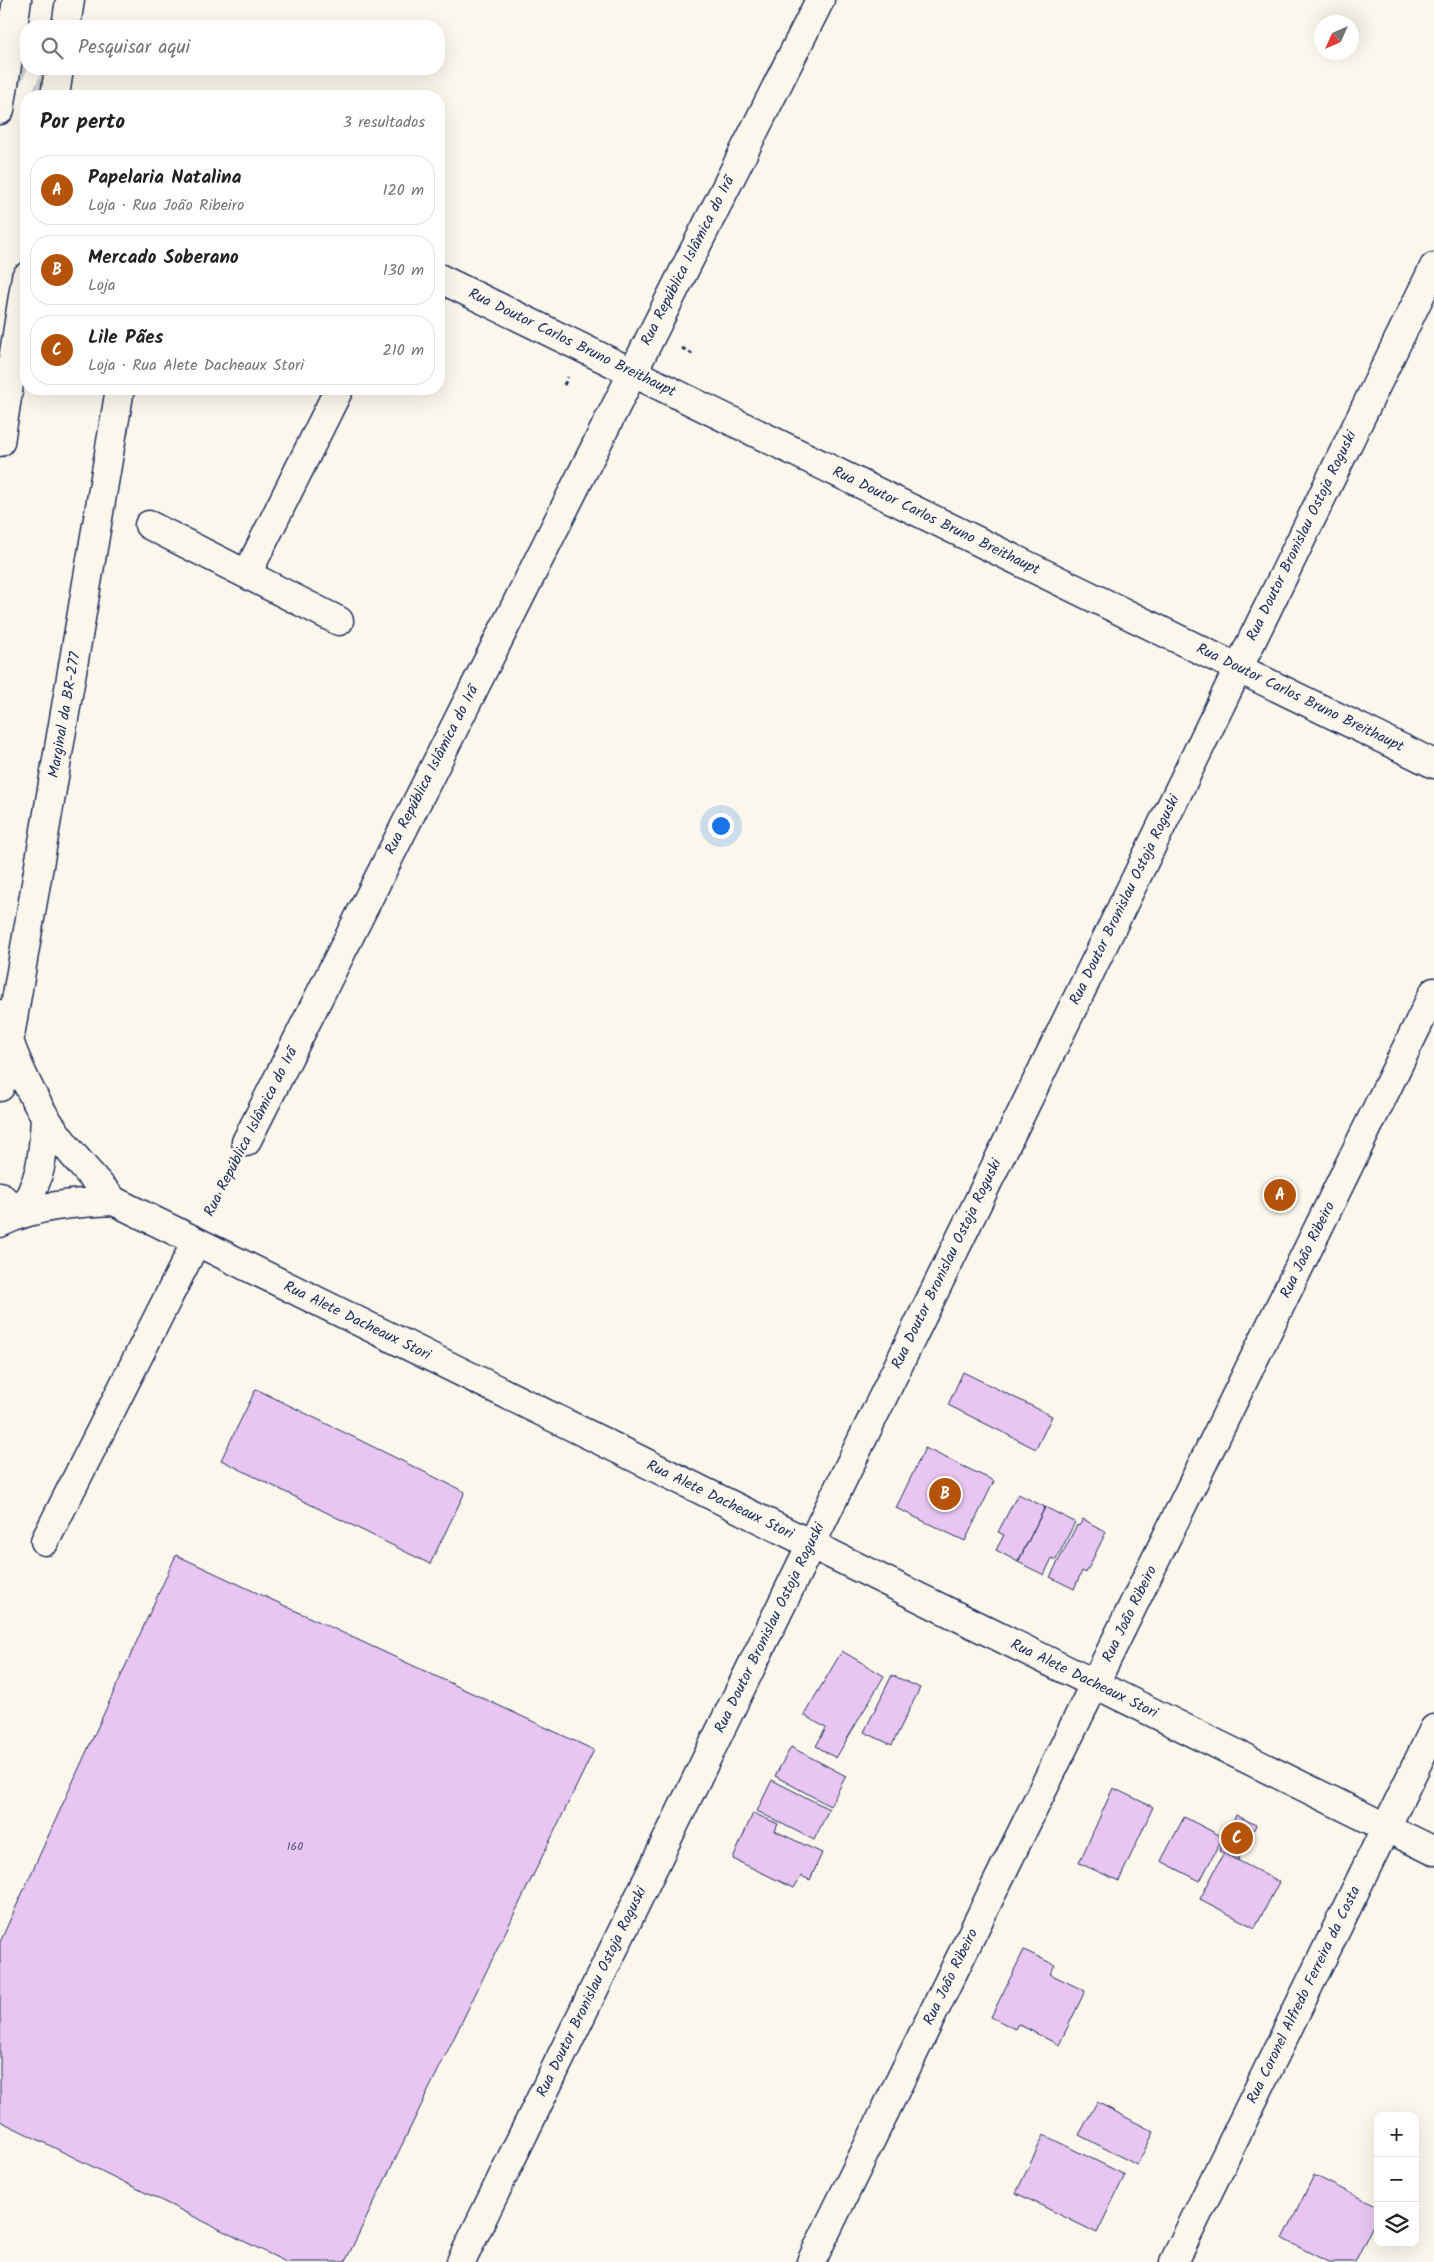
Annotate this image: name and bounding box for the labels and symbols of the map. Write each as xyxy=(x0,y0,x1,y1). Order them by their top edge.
north arrow xyxy=(1314,15,1359,60)
street label: Rua República Islâmica do Irã xyxy=(635,170,742,350)
street label: Rua Doutor Carlos Bruno Breithaupt xyxy=(464,282,680,404)
street label: Rua Doutor Bronislau Ostoja Roguski xyxy=(1240,425,1364,645)
street label: Rua Doutor Carlos Bruno Breithaupt xyxy=(828,460,1044,582)
street label: Rua Doutor Carlos Bruno Breithaupt xyxy=(1192,637,1408,759)
street label: Marginal da BR-277 xyxy=(42,649,88,780)
street label: Rua República Islâmica do Irã xyxy=(379,679,486,859)
street label: Rua Doutor Bronislau Ostoja Roguski xyxy=(1063,789,1187,1009)
your location xyxy=(708,813,734,839)
street label: Rua República Islâmica do Irã xyxy=(198,1041,305,1221)
street label: Rua Doutor Bronislau Ostoja Roguski xyxy=(885,1153,1009,1373)
pin: A xyxy=(1264,1176,1296,1214)
street label: Rua João Ribeiro xyxy=(1274,1197,1342,1302)
street label: Rua Alete Dacheaux Stori xyxy=(279,1275,436,1368)
street label: Rua Alete Dacheaux Stori xyxy=(642,1454,799,1547)
pin: B xyxy=(929,1475,961,1513)
street label: Rua Doutor Bronislau Ostoja Roguski xyxy=(708,1517,832,1737)
street label: Rua João Ribeiro xyxy=(1096,1561,1164,1666)
street label: Rua Alete Dacheaux Stori xyxy=(1006,1633,1163,1726)
pin: C xyxy=(1221,1819,1253,1857)
house number: 160 xyxy=(287,1837,303,1856)
street label: Rua Doutor Bronislau Ostoja Roguski xyxy=(530,1881,654,2101)
street label: Rua Coronel Alfredo Ferreira da Costa xyxy=(1241,1882,1367,2108)
street label: Rua João Ribeiro xyxy=(917,1924,985,2029)

